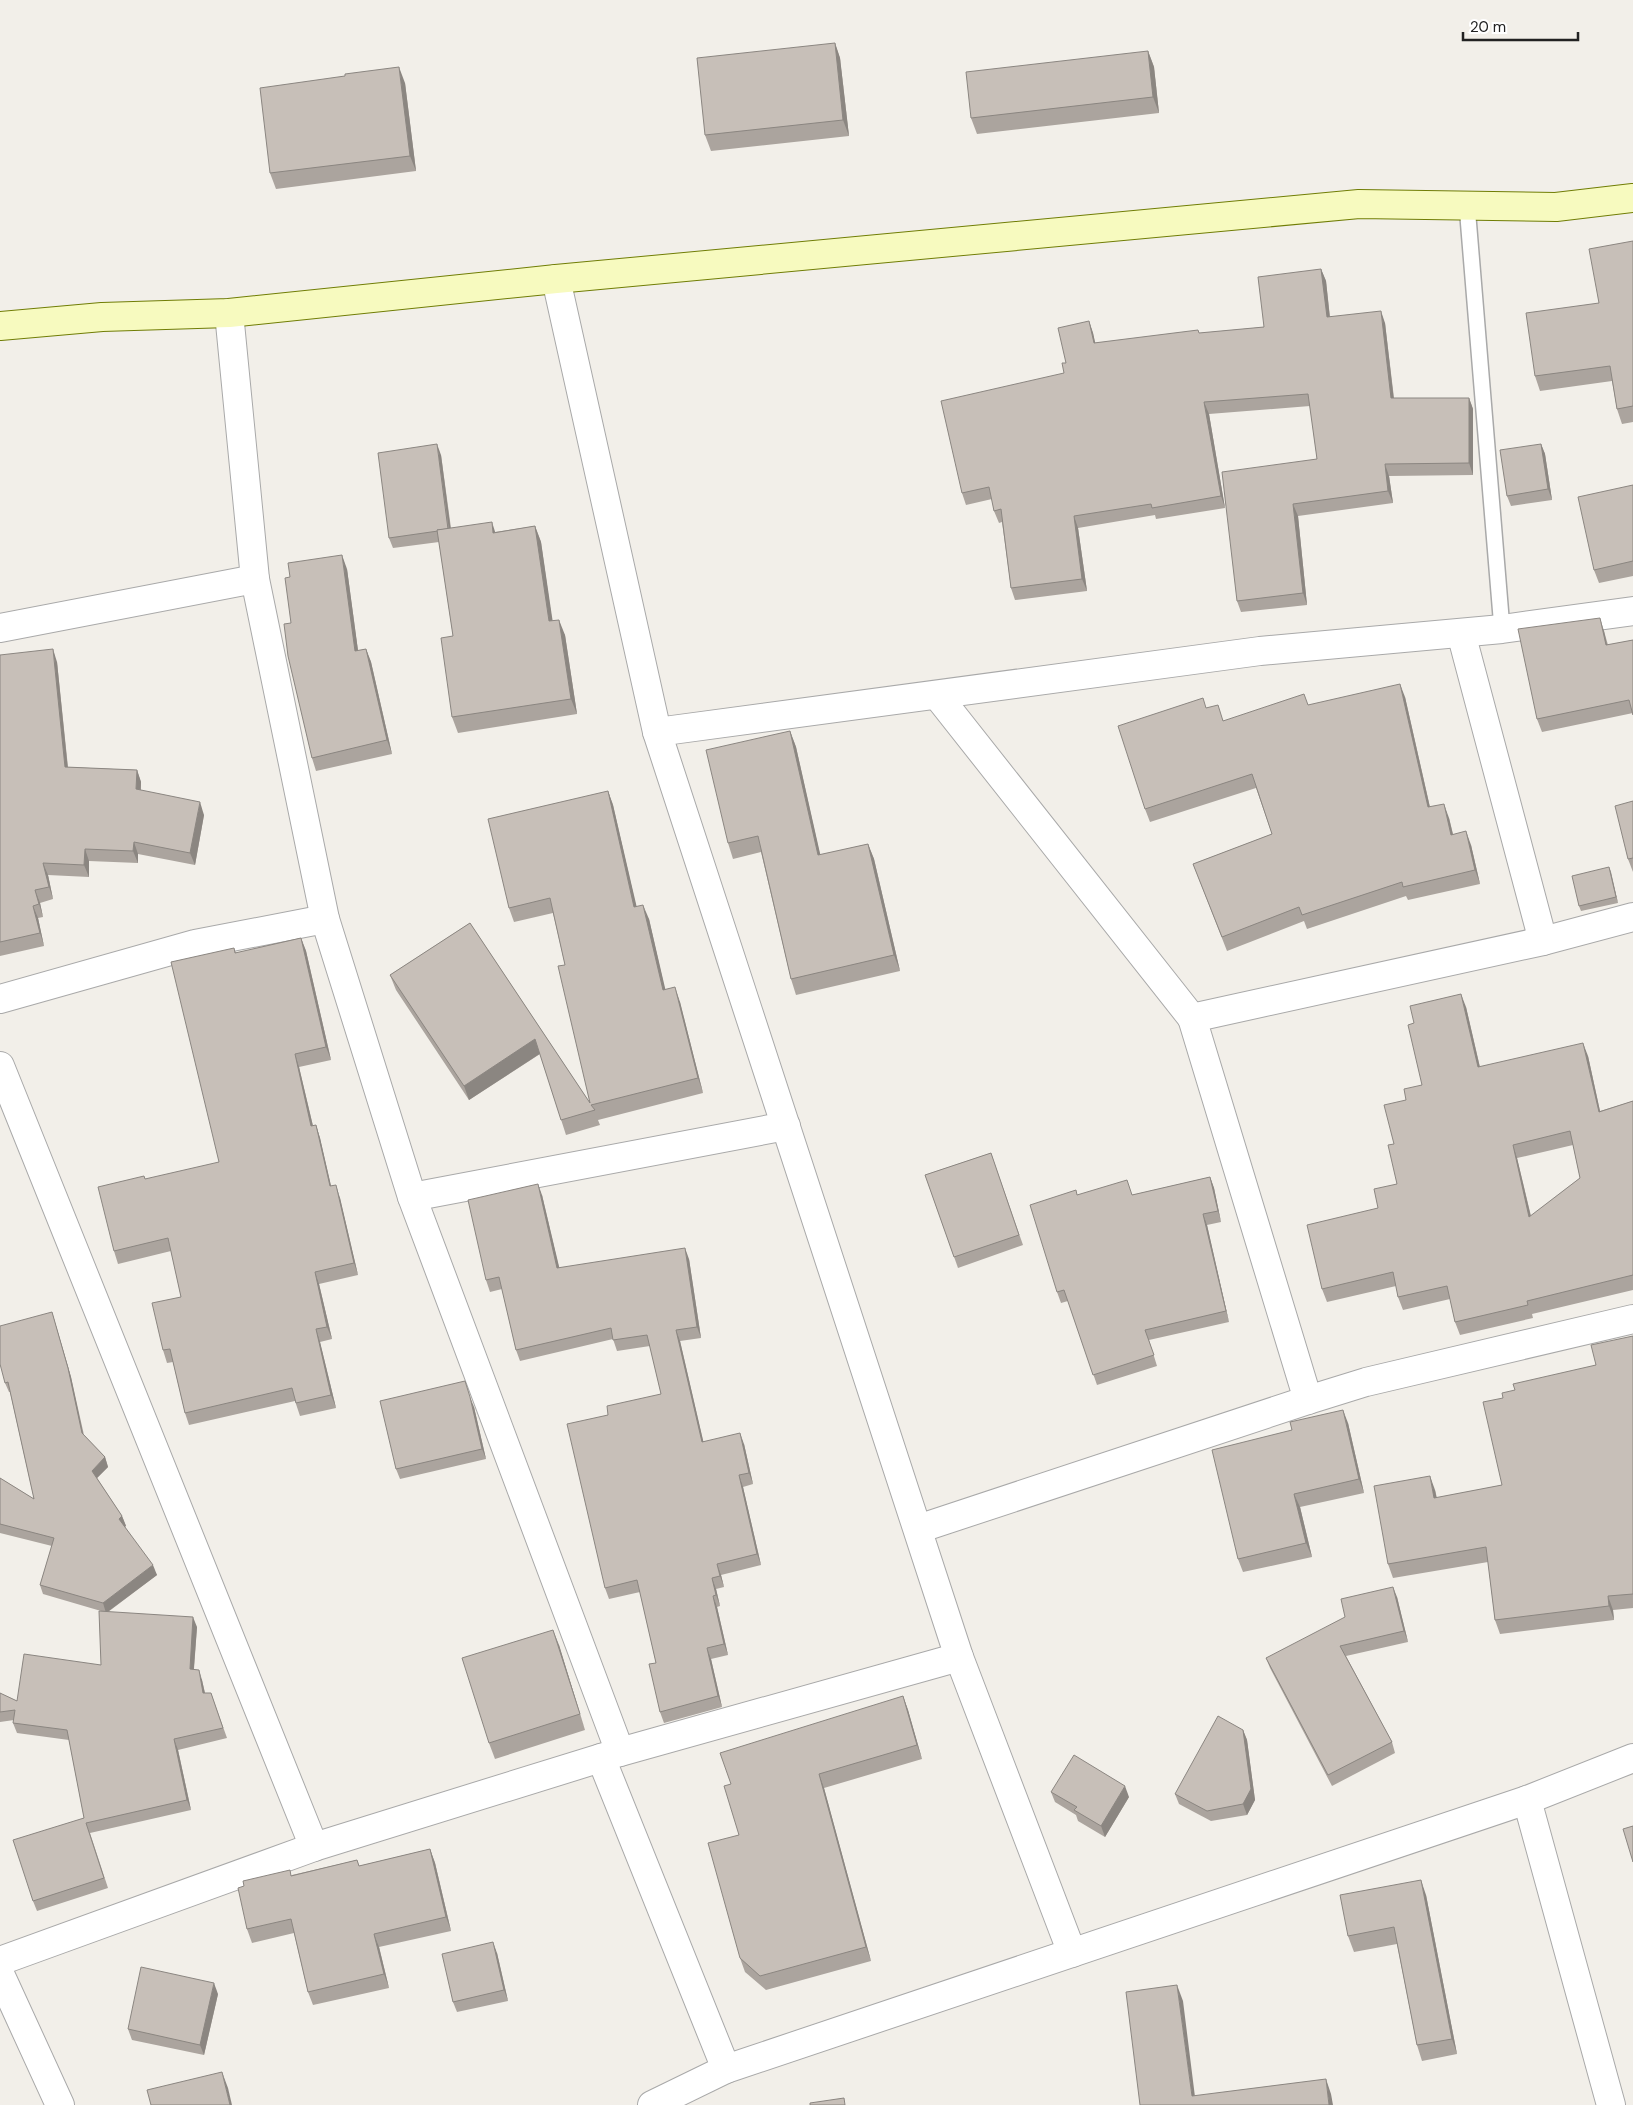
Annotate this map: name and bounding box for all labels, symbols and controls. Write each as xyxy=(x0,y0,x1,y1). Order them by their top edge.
scale bar xyxy=(1463,10,1578,42)
text: 20 m xyxy=(1470,17,1506,37)

